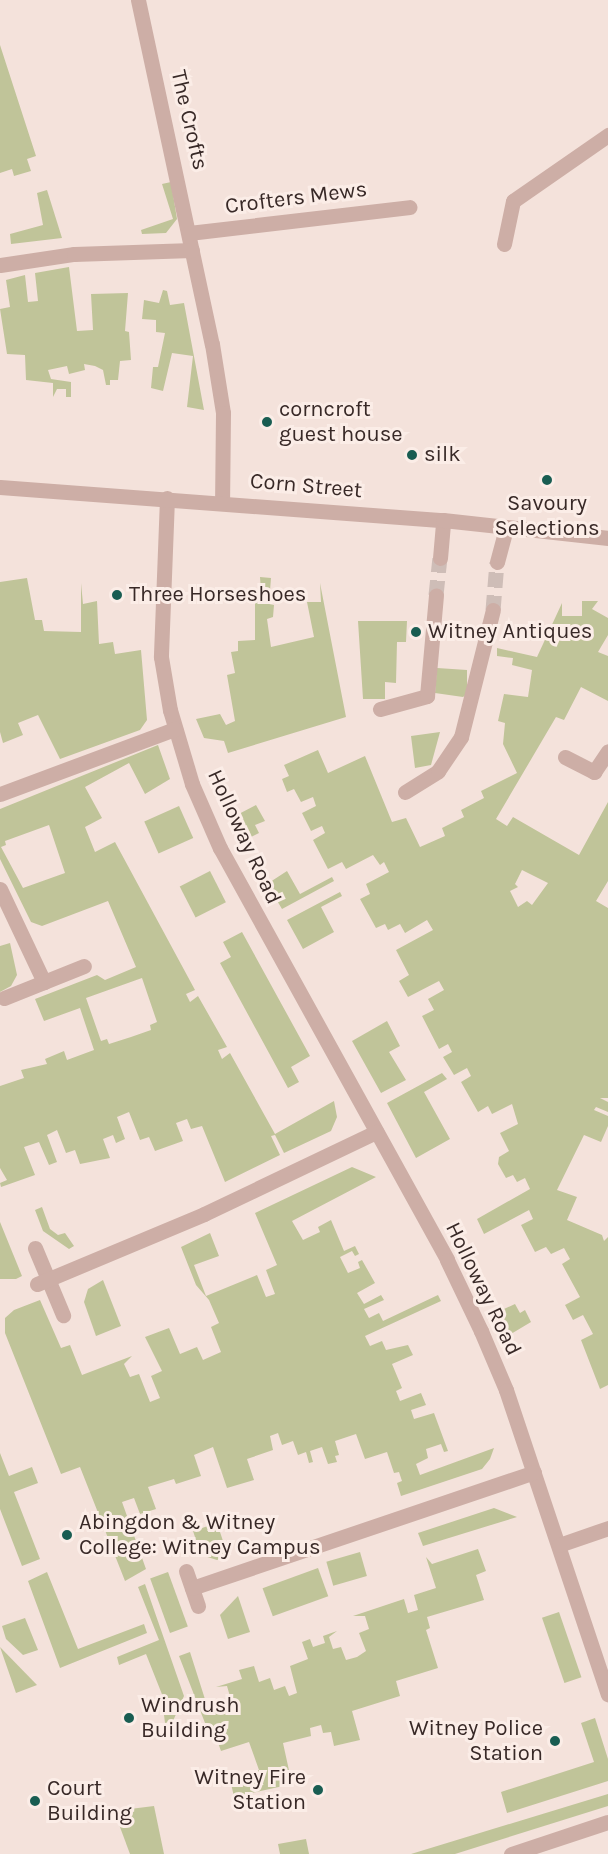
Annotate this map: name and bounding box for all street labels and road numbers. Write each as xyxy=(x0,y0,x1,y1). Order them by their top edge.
street label: The Crofts xyxy=(165,68,213,172)
street label: Crofters Mews xyxy=(224,176,368,220)
street label: Corn Street xyxy=(249,468,363,504)
street label: Holloway Road xyxy=(201,766,287,908)
street label: Holloway Road xyxy=(439,1218,527,1360)

